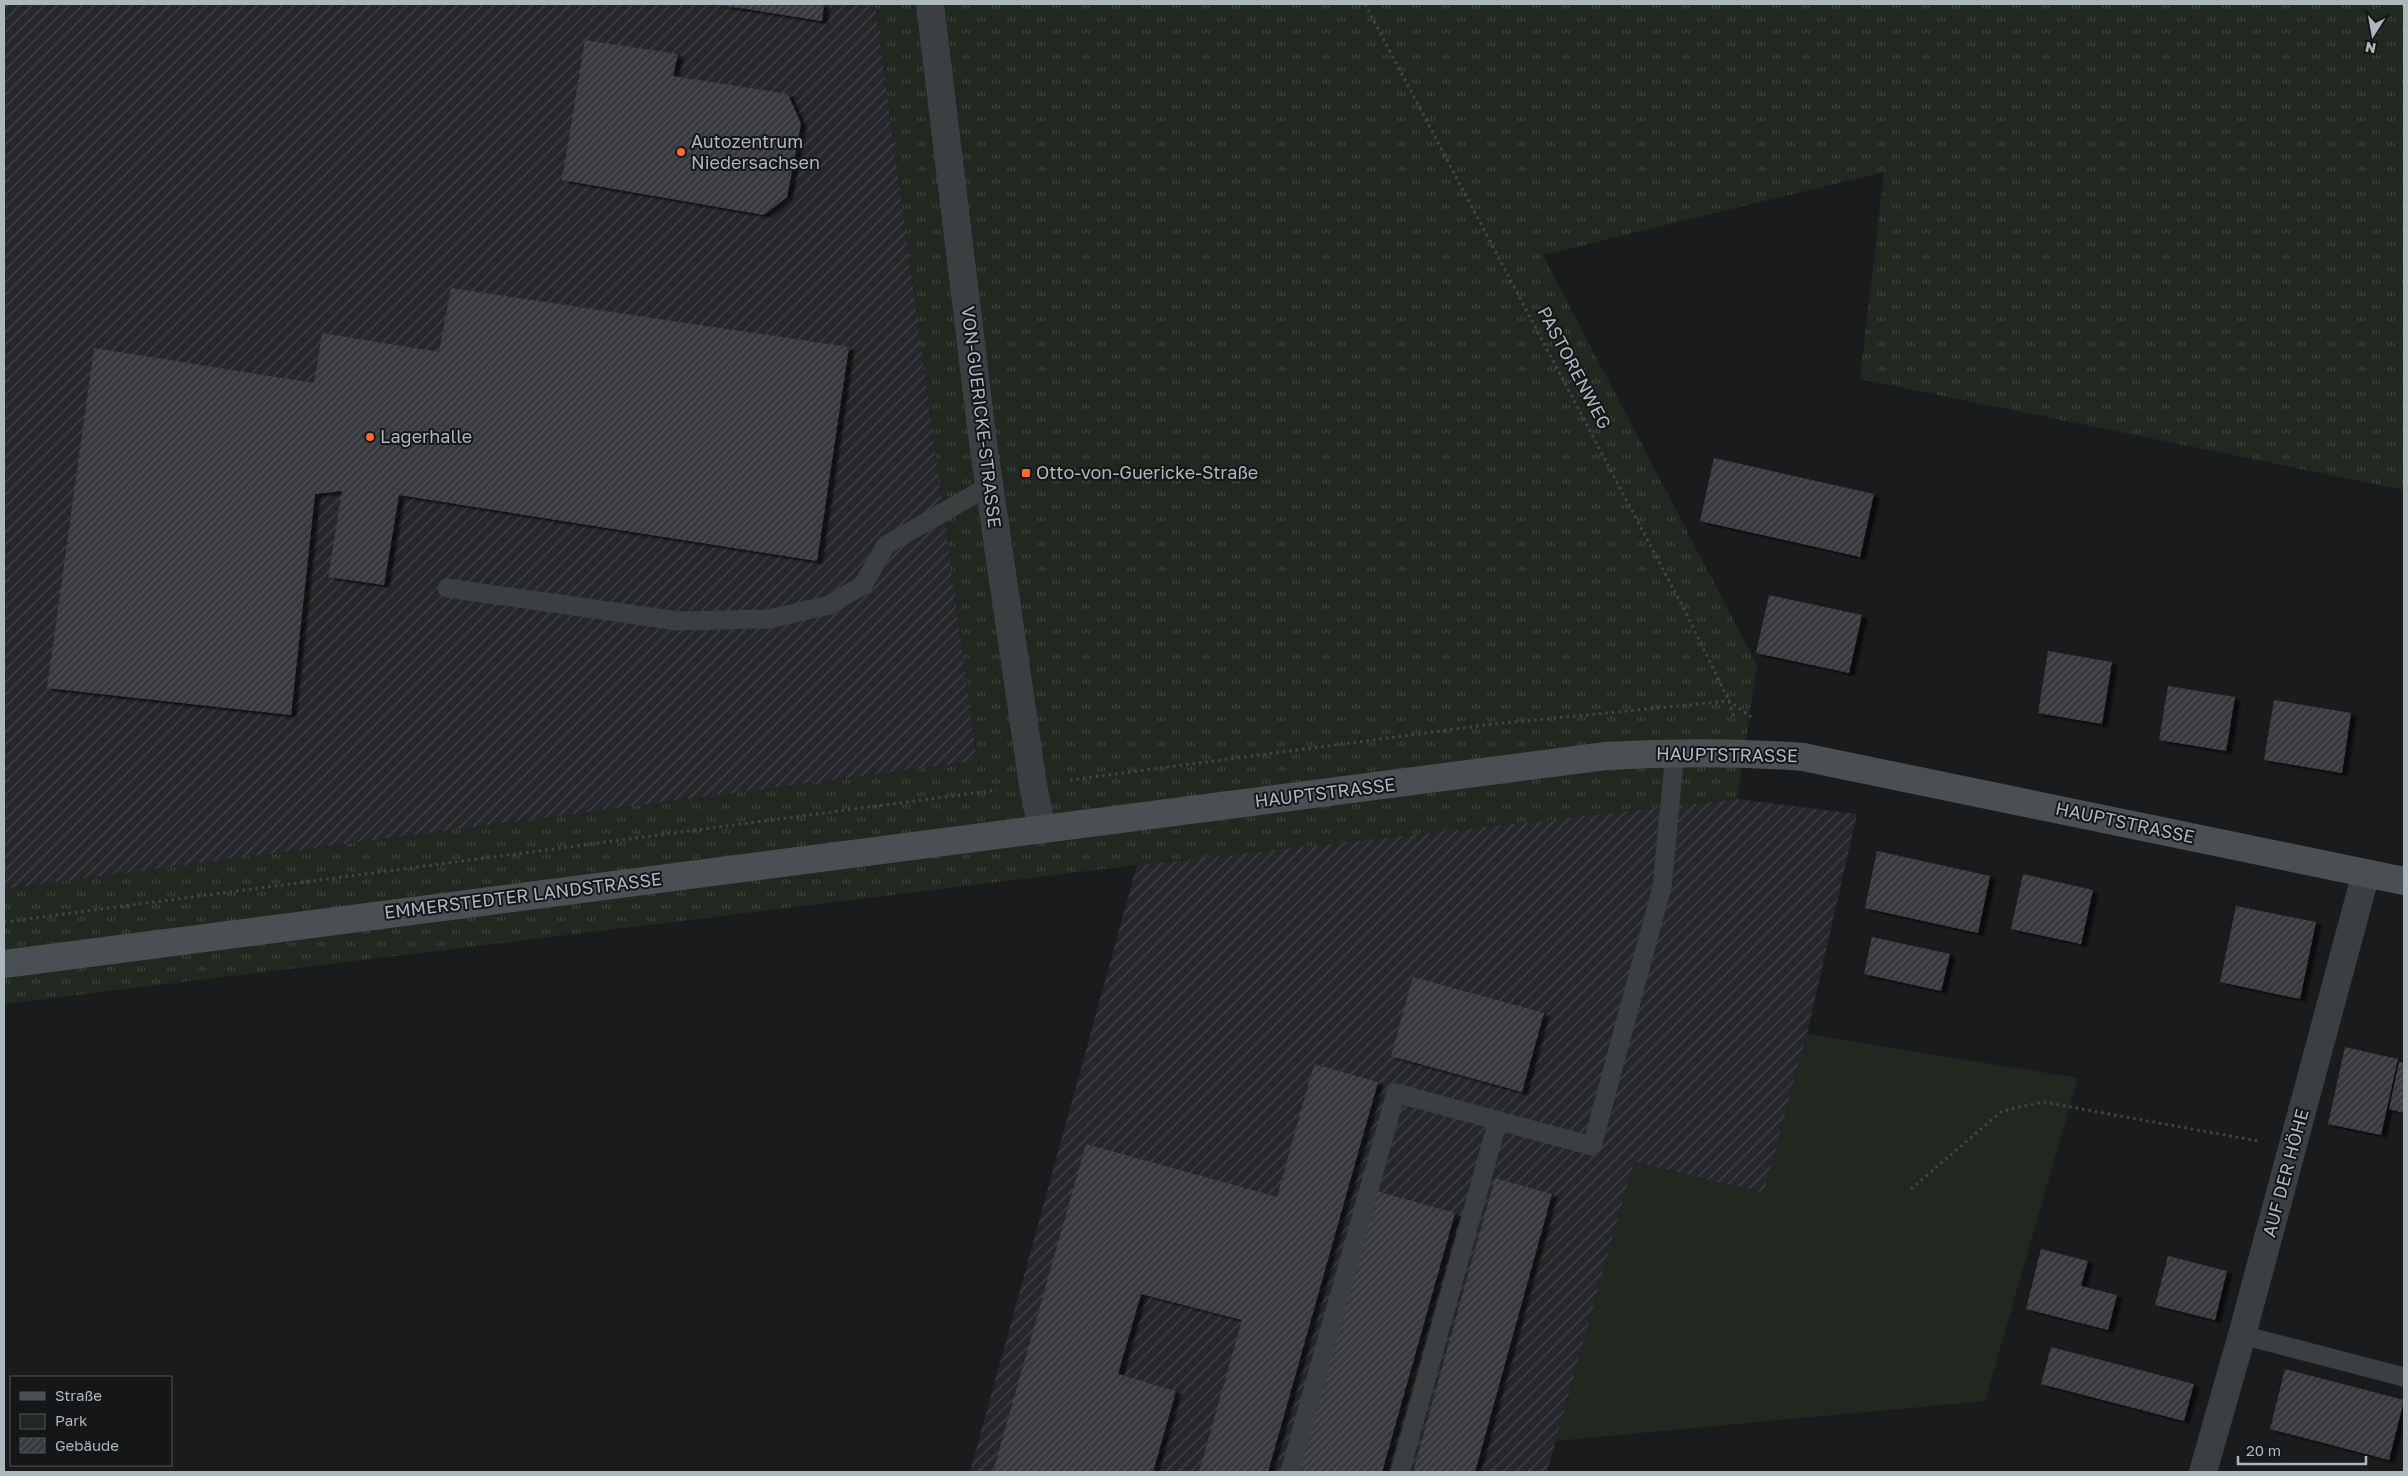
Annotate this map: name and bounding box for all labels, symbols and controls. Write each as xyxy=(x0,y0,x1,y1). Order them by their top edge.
north arrow xyxy=(2348,10,2398,60)
text: N xyxy=(2364,39,2377,58)
place label: Autozentrum Niedersachsen xyxy=(691,130,820,173)
marker: Autozentrum Niedersachsen xyxy=(675,146,687,158)
street label: PASTORENWEG xyxy=(1533,303,1616,432)
street label: VON-GUERICKE-STRASSE xyxy=(957,305,1007,529)
place label: Lagerhalle xyxy=(380,425,472,447)
marker: Lagerhalle xyxy=(364,431,376,443)
place label: Otto-von-Guericke-Straße xyxy=(1036,461,1258,483)
marker: Otto-von-Guericke-Straße xyxy=(1020,467,1032,479)
street label: HAUPTSTRASSE xyxy=(1656,742,1798,766)
street label: HAUPTSTRASSE xyxy=(1253,772,1396,812)
street label: HAUPTSTRASSE xyxy=(2054,797,2197,847)
street label: EMMERSTEDTER LANDSTRASSE xyxy=(383,867,663,923)
street label: AUF DER HÖHE xyxy=(2257,1106,2313,1239)
legend xyxy=(10,1376,172,1466)
text: Straße xyxy=(55,1386,102,1404)
text: Park xyxy=(55,1411,88,1429)
scale bar xyxy=(2238,1434,2366,1466)
text: Gebäude xyxy=(55,1436,119,1454)
text: 20 m xyxy=(2246,1441,2281,1459)

